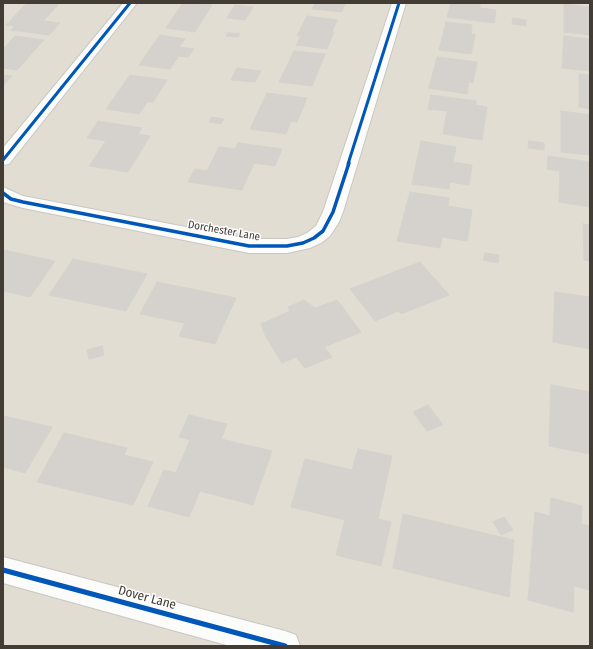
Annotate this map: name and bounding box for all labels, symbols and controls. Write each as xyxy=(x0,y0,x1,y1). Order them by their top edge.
street label: Dorchester Lane xyxy=(187,218,261,244)
street label: Dover Lane xyxy=(116,583,178,613)

